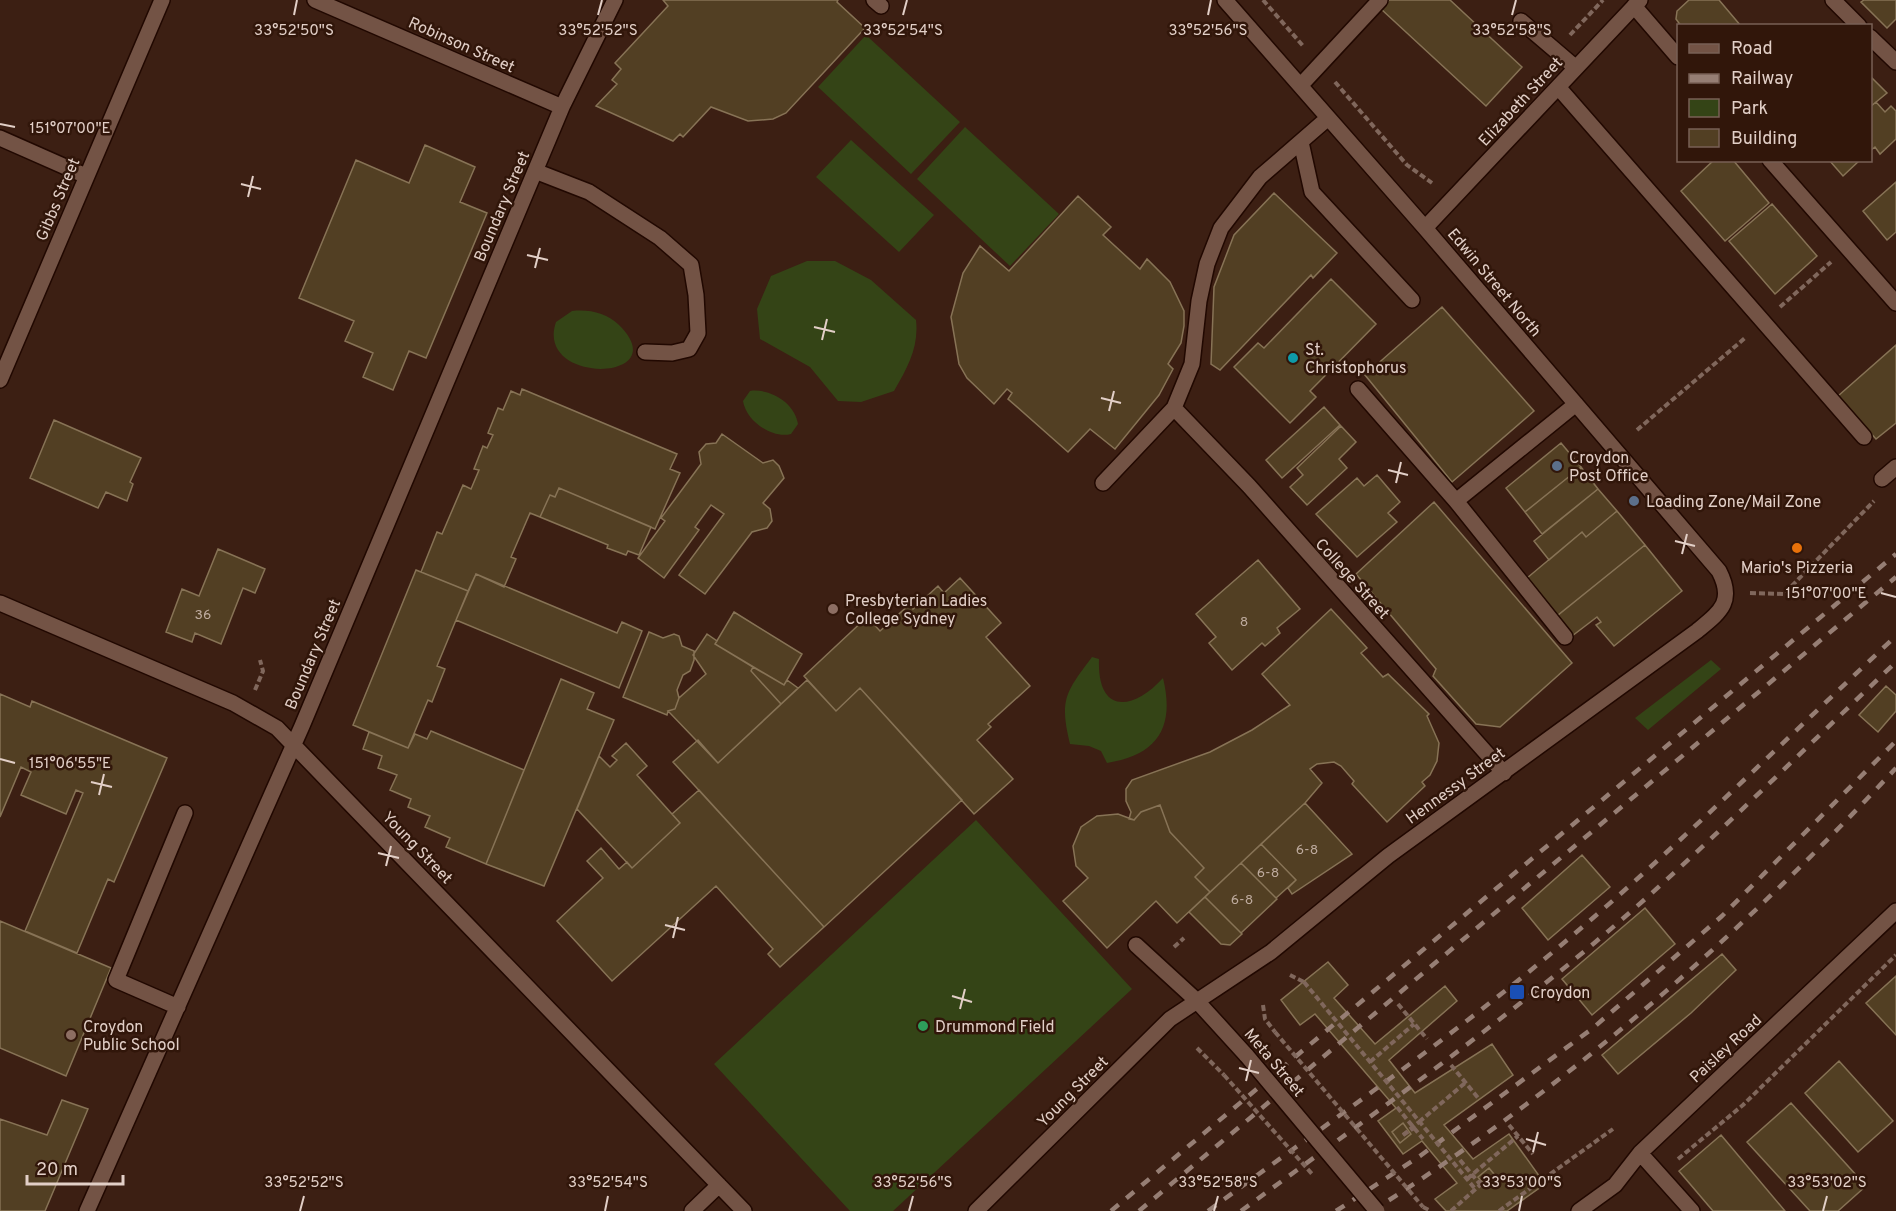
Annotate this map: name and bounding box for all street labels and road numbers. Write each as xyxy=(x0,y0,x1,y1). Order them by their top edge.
street label: Robinson Street xyxy=(405,13,517,78)
street label: Elizabeth Street xyxy=(1475,54,1568,151)
street label: Boundary Street xyxy=(471,148,535,265)
street label: Gibbs Street xyxy=(32,155,85,244)
street label: Edwin Street North xyxy=(1442,225,1545,342)
street label: College Street xyxy=(1310,535,1393,624)
street label: Boundary Street xyxy=(282,596,346,713)
street label: Hennessy Street xyxy=(1403,744,1510,829)
street label: Young Street xyxy=(377,808,456,889)
street label: Paisley Road xyxy=(1686,1011,1767,1088)
street label: Meta Street xyxy=(1239,1025,1308,1102)
street label: Young Street xyxy=(1034,1053,1113,1132)

